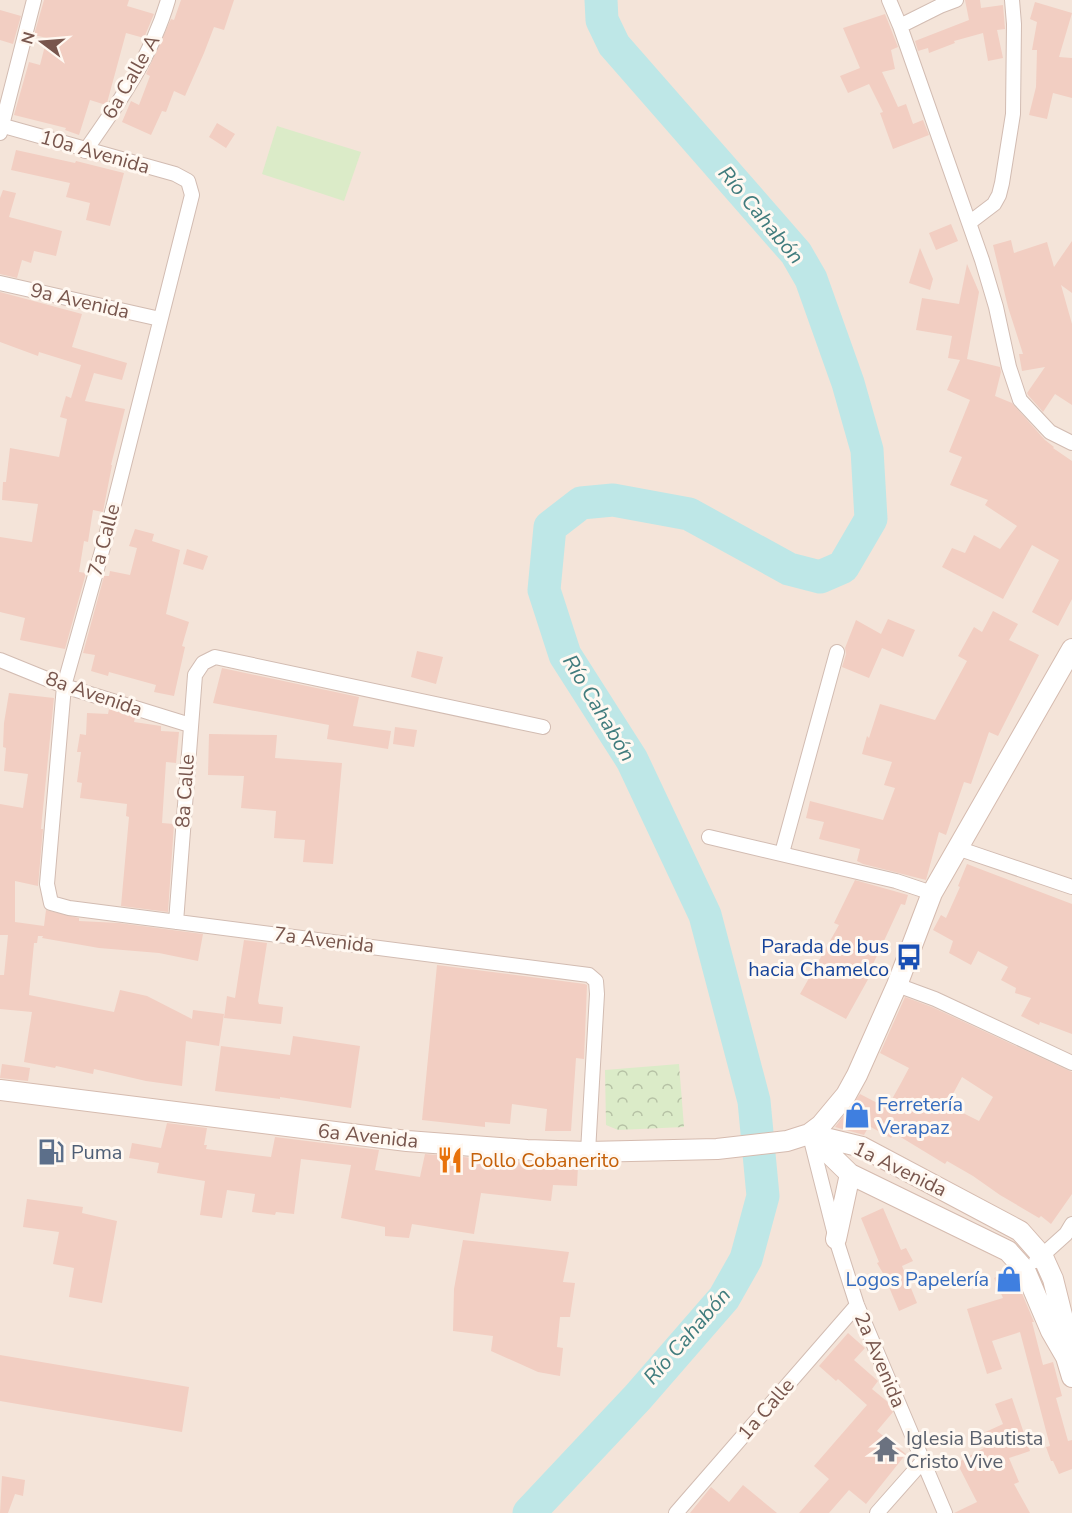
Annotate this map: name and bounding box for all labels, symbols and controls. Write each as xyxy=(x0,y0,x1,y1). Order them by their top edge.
north arrow xyxy=(12,12,72,72)
text: N xyxy=(16,29,41,47)
street label: 6a Calle A xyxy=(96,29,166,124)
street label: 10a Avenida xyxy=(37,123,153,181)
water label: Río Cahabón xyxy=(712,160,810,270)
street label: 9a Avenida xyxy=(28,277,132,325)
street label: 7a Calle xyxy=(81,501,127,579)
water label: Río Cahabón xyxy=(556,649,642,767)
street label: 8a Avenida xyxy=(42,665,146,723)
street label: 8a Calle xyxy=(169,753,201,829)
street label: 7a Avenida xyxy=(272,920,376,960)
place label: Parada de bus hacia Chamelco xyxy=(748,933,889,983)
bus stop icon: Parada de bus hacia Chamelco xyxy=(894,942,924,972)
place label: Ferretería Verapaz xyxy=(876,1091,963,1141)
shop icon: Ferretería Verapaz xyxy=(842,1100,872,1130)
street label: 6a Avenida xyxy=(316,1117,420,1155)
street label: 1a Avenida xyxy=(849,1135,951,1203)
fuel station icon: Puma xyxy=(36,1137,66,1167)
place label: Puma xyxy=(71,1139,122,1166)
restaurant icon: Pollo Cobanerito xyxy=(435,1145,465,1175)
place label: Pollo Cobanerito xyxy=(470,1147,619,1174)
shop icon: Logos Papelería xyxy=(994,1264,1024,1294)
place label: Logos Papelería xyxy=(846,1266,989,1293)
water label: Río Cahabón xyxy=(637,1282,737,1390)
street label: 2a Avenida xyxy=(848,1308,912,1412)
street label: 1a Calle xyxy=(732,1372,800,1446)
place label: Iglesia Bautista Cristo Vive xyxy=(906,1425,1043,1475)
temple icon: Iglesia Bautista Cristo Vive xyxy=(871,1434,901,1464)

